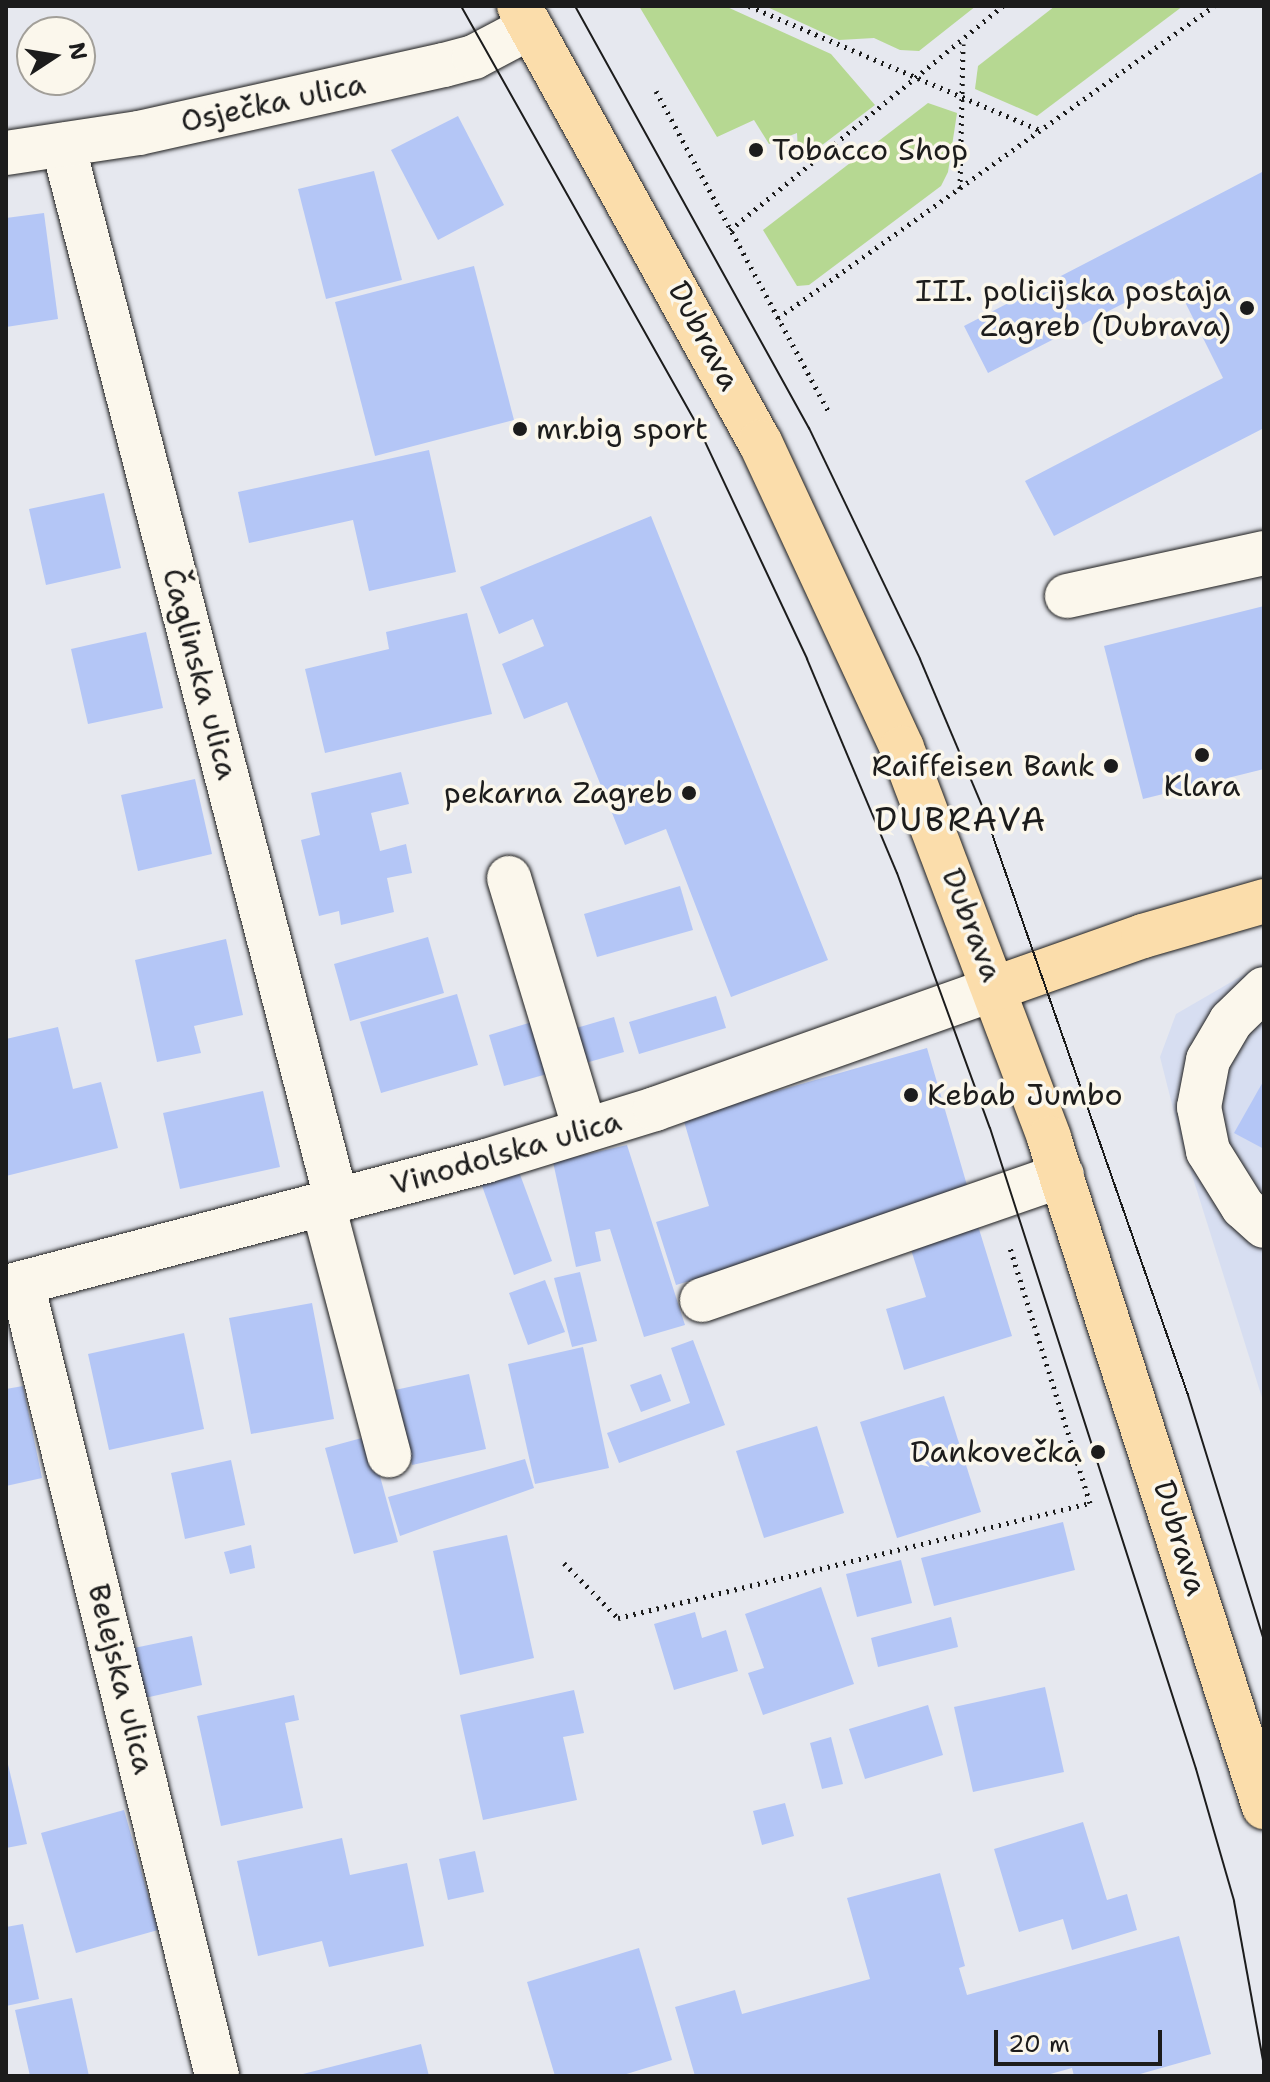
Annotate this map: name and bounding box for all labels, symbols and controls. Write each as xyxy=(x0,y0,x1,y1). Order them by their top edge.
north arrow xyxy=(16,16,96,96)
text: N xyxy=(62,40,94,63)
street label: Osječka ulica xyxy=(178,66,368,140)
place label: Tobacco Shop xyxy=(772,132,968,168)
marker: Tobacco Shop xyxy=(747,141,765,159)
place label: III. policijska postaja Zagreb (Dubrava) xyxy=(915,273,1231,344)
street label: Dubrava xyxy=(660,275,748,397)
marker: III. policijska postaja Zagreb (Dubrava) xyxy=(1238,299,1256,317)
place label: mr.big sport xyxy=(536,411,708,447)
marker: mr.big sport xyxy=(511,420,529,438)
street label: Čaglinska ulica xyxy=(155,565,245,783)
marker: Klara xyxy=(1193,746,1211,764)
place label: Raiffeisen Bank xyxy=(871,748,1095,784)
marker: Raiffeisen Bank xyxy=(1102,757,1120,775)
place label: Klara xyxy=(1164,768,1240,804)
place label: pekarna Zagreb xyxy=(444,775,673,811)
marker: pekarna Zagreb xyxy=(680,784,698,802)
district label: DUBRAVA xyxy=(875,800,1047,840)
street label: Dubrava xyxy=(934,863,1010,987)
place label: Kebab Jumbo xyxy=(927,1077,1123,1113)
marker: Kebab Jumbo xyxy=(902,1086,920,1104)
street label: Vinodolska ulica xyxy=(387,1103,625,1203)
place label: Dankovečka xyxy=(910,1434,1082,1470)
marker: Dankovečka xyxy=(1089,1443,1107,1461)
street label: Dubrava xyxy=(1145,1476,1215,1600)
street label: Belejska ulica xyxy=(80,1580,162,1778)
scale bar xyxy=(998,2014,1166,2064)
text: 20 m xyxy=(1008,2028,1070,2060)

